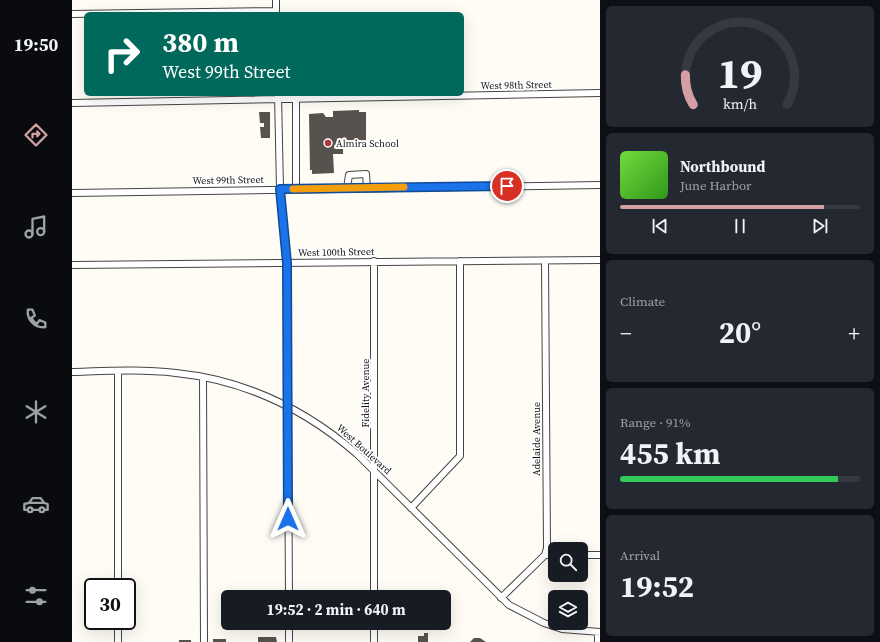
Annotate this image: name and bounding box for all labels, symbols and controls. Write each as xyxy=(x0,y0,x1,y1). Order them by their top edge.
text: 380 m xyxy=(162,23,239,61)
icon: right xyxy=(96,28,148,80)
text: 19:50 xyxy=(14,32,58,57)
text: 19 xyxy=(717,44,763,101)
text: West 99th Street xyxy=(162,59,290,84)
street label: West 98th Street xyxy=(480,78,553,92)
text: km/h xyxy=(723,93,757,113)
icon: directions xyxy=(22,121,50,149)
place label: Almira School xyxy=(336,137,399,150)
marker: Almira School xyxy=(323,138,333,148)
text: Northbound xyxy=(680,156,765,177)
pin xyxy=(490,169,524,203)
street label: West 99th Street xyxy=(192,173,265,187)
icon: arrive xyxy=(496,175,518,197)
text: June Harbor xyxy=(680,177,752,194)
icon: music xyxy=(22,213,50,241)
icon: previous xyxy=(649,215,671,237)
icon: pause xyxy=(729,215,751,237)
icon: next xyxy=(809,215,831,237)
street label: West 100th Street xyxy=(298,245,375,259)
text: Climate xyxy=(620,293,665,310)
icon: phone xyxy=(22,305,50,333)
text: 20° xyxy=(719,312,761,353)
text: − xyxy=(620,318,632,348)
text: + xyxy=(848,318,860,348)
street label: Fidelity Avenue xyxy=(359,359,372,427)
icon: climate xyxy=(22,398,50,426)
street label: Adelaide Avenue xyxy=(530,402,543,476)
text: Range · 91% xyxy=(620,414,691,431)
street label: West Boulevard xyxy=(334,421,394,477)
text: 455 km xyxy=(620,433,720,474)
icon: car xyxy=(22,490,50,518)
position arrow xyxy=(267,498,309,540)
map controls xyxy=(548,542,588,630)
button: search xyxy=(548,542,588,582)
text: Arrival xyxy=(620,547,660,564)
text: 19:52 xyxy=(620,566,694,607)
speed limit sign: 30 xyxy=(84,578,136,630)
icon: filters xyxy=(22,582,50,610)
button: layers xyxy=(548,590,588,630)
text: 19:52 · 2 min · 640 m xyxy=(267,599,406,620)

